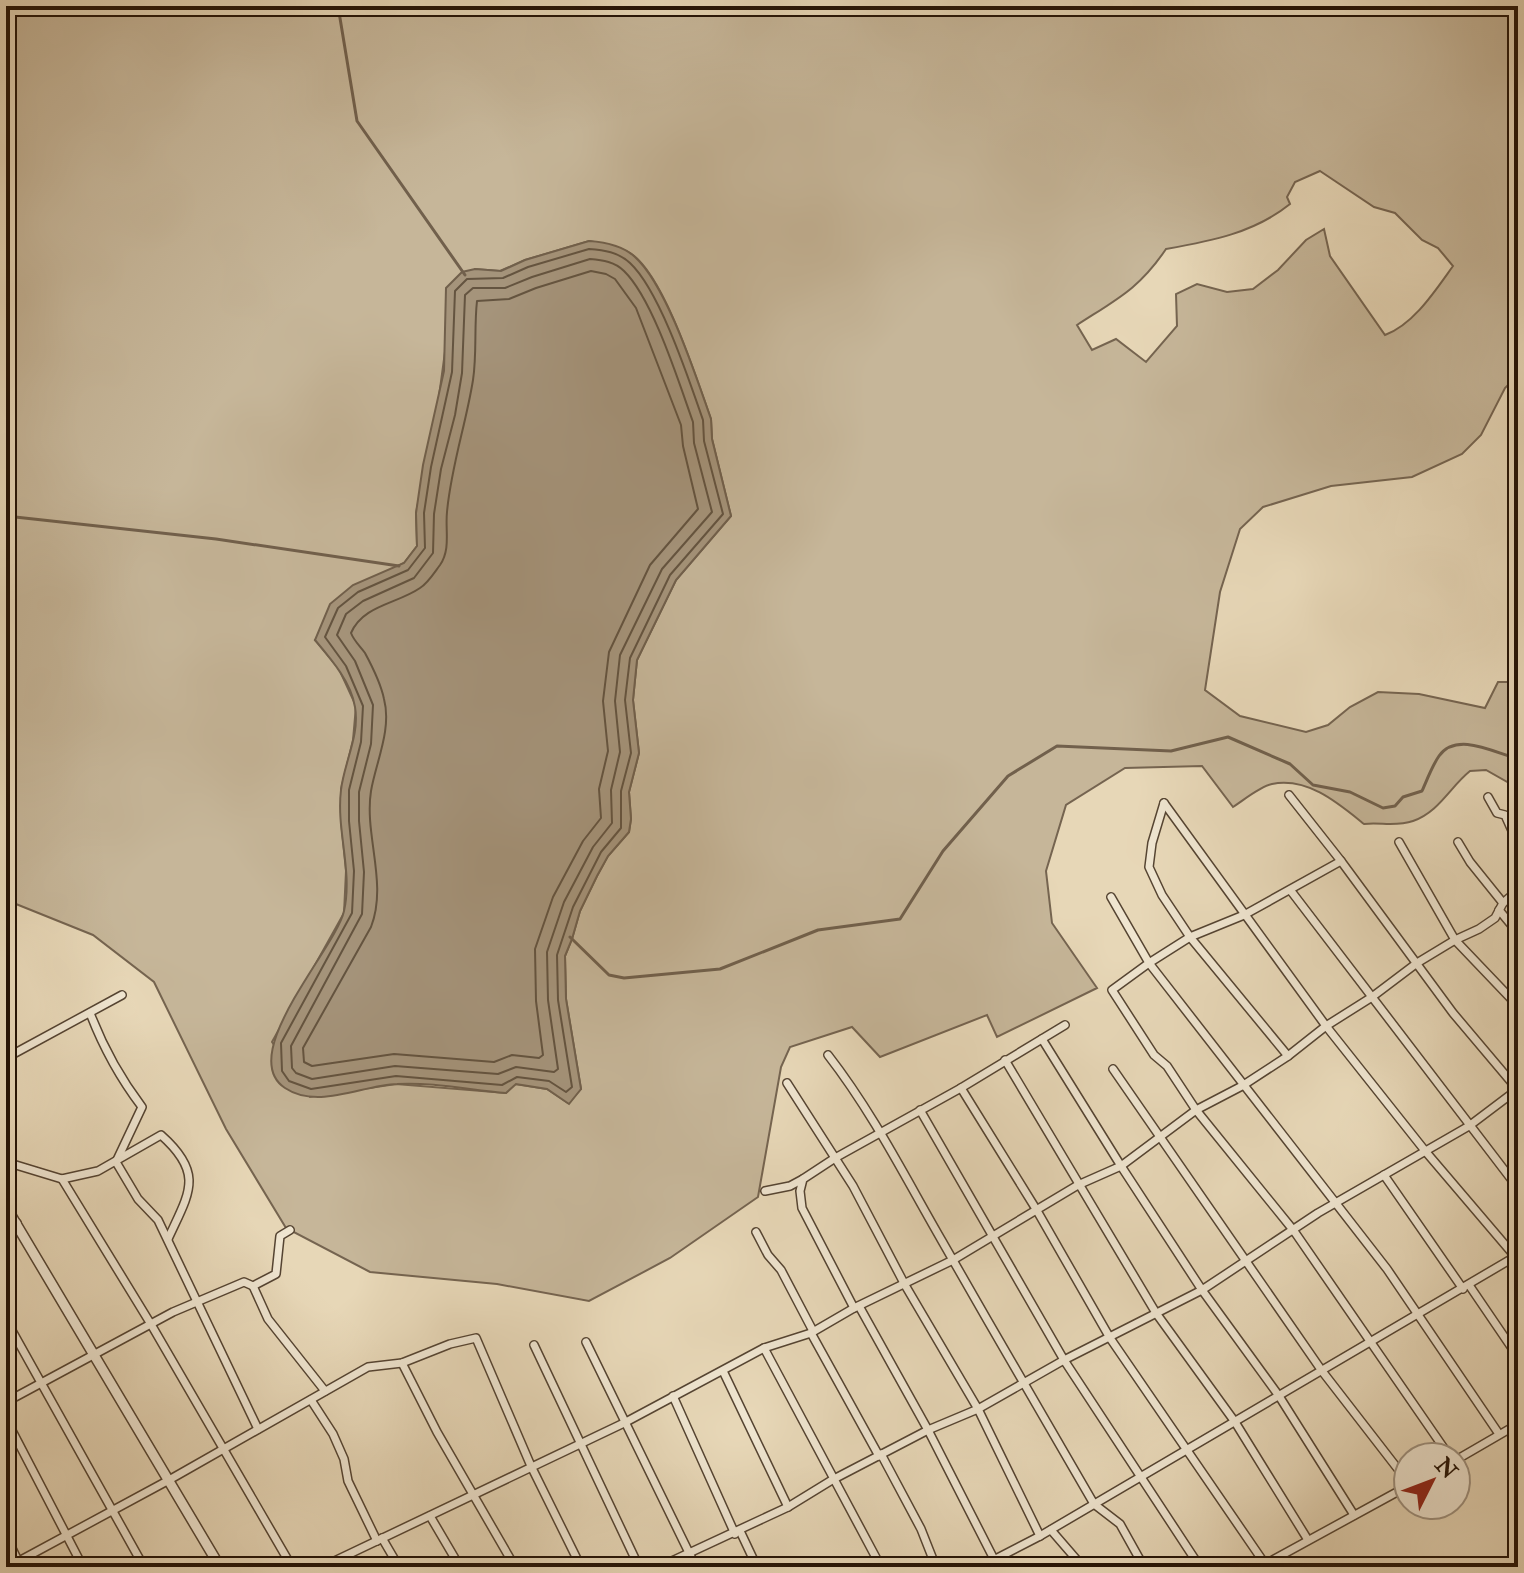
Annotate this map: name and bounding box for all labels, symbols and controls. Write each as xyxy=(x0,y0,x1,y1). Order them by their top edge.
north arrow xyxy=(1392,1441,1472,1521)
text: N xyxy=(1428,1451,1463,1485)

